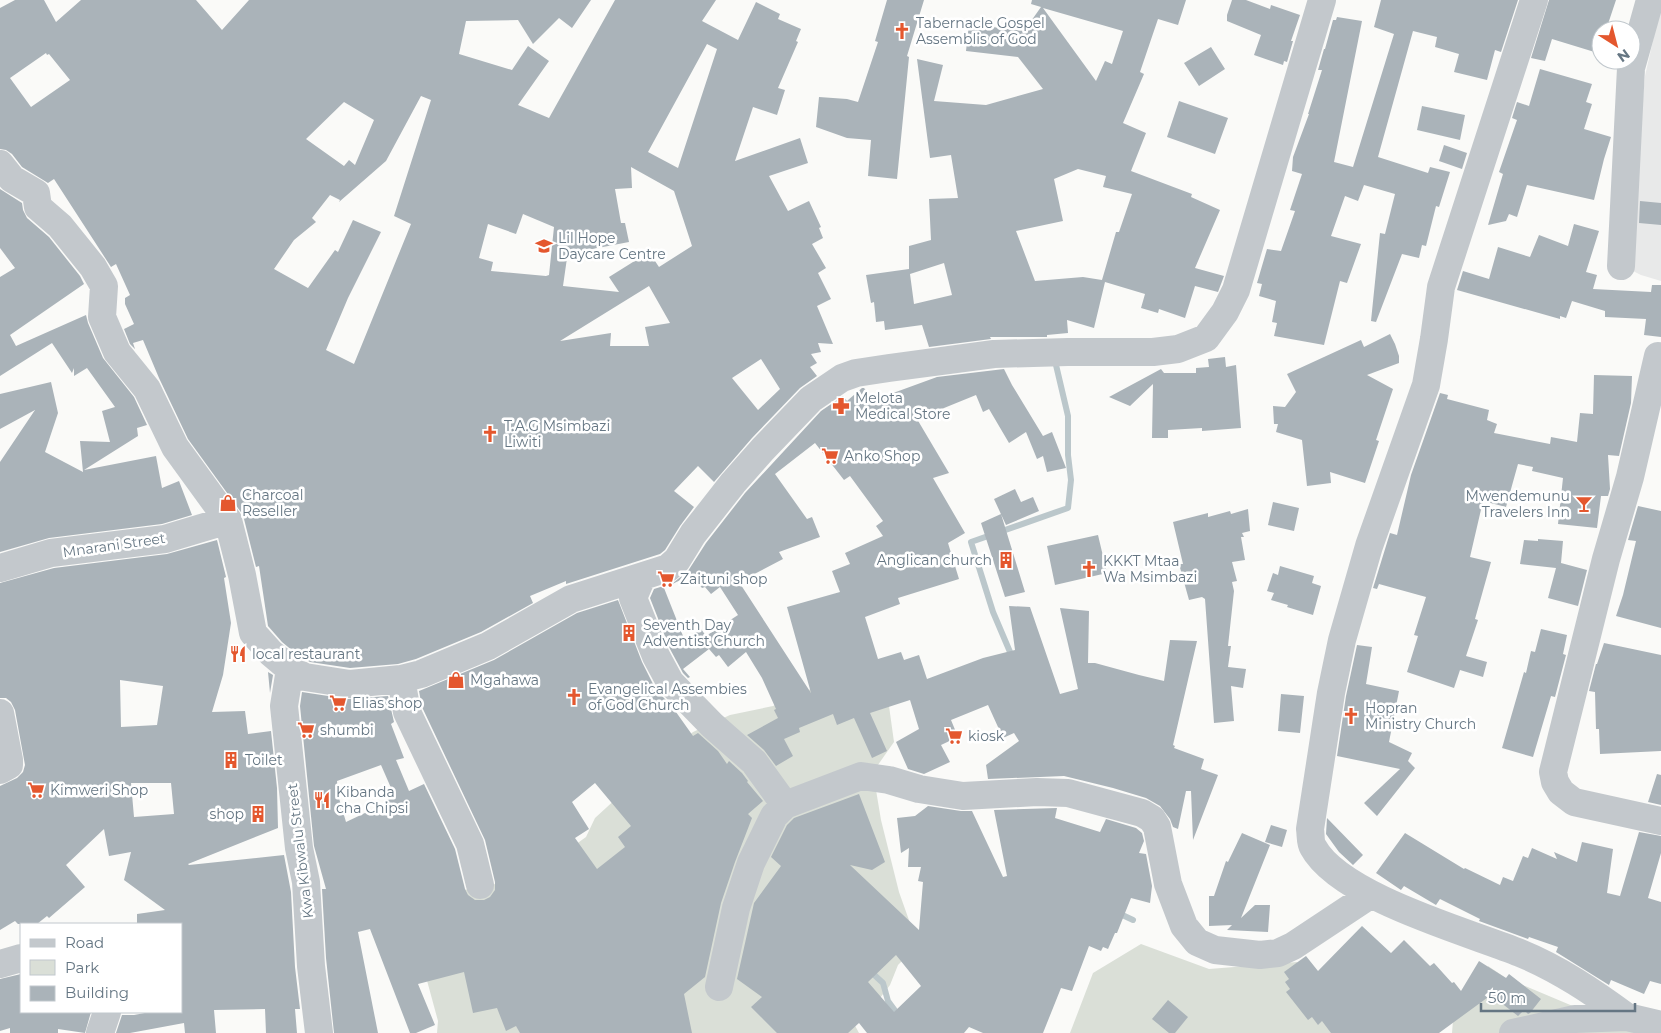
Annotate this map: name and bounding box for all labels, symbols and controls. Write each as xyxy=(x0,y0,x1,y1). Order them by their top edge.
place label: Tabernacle Gospel Assemblis of God xyxy=(916,14,1045,48)
north arrow xyxy=(1591,20,1641,70)
church icon: Tabernacle Gospel Assemblis of God xyxy=(892,21,912,41)
text: N xyxy=(1614,45,1634,66)
place label: Lil Hope Daycare Centre xyxy=(558,229,666,263)
school or university icon: Lil Hope Daycare Centre xyxy=(534,236,554,256)
place label: Melota Medical Store xyxy=(855,389,950,423)
pharmacy icon: Melota Medical Store xyxy=(831,396,851,416)
place label: T.A.G Msimbazi Liwiti xyxy=(504,417,610,451)
church icon: T.A.G Msimbazi Liwiti xyxy=(480,424,500,444)
supermarket icon: Anko Shop xyxy=(820,446,840,466)
place label: Anko Shop xyxy=(844,447,920,465)
place label: Charcoal Reseller xyxy=(242,486,304,520)
place label: Mwendemunu Travelers Inn xyxy=(1466,487,1570,521)
shop icon: Charcoal Reseller xyxy=(218,493,238,513)
bar icon: Mwendemunu Travelers Inn xyxy=(1574,494,1594,514)
street label: Mnarani Street xyxy=(61,529,167,561)
building icon: Anglican church xyxy=(996,550,1016,570)
place label: Anglican church xyxy=(877,551,992,569)
place label: KKKT Mtaa Wa Msimbazi xyxy=(1103,552,1197,586)
church icon: KKKT Mtaa Wa Msimbazi xyxy=(1079,559,1099,579)
supermarket icon: Zaituni shop xyxy=(656,569,676,589)
place label: Zaituni shop xyxy=(680,570,768,588)
place label: Seventh Day Adventist Church xyxy=(643,616,765,650)
building icon: Seventh Day Adventist Church xyxy=(619,623,639,643)
restaurant icon: local restaurant xyxy=(228,644,248,664)
place label: local restaurant xyxy=(252,645,361,663)
shop icon: Mgahawa xyxy=(446,670,466,690)
place label: Mgahawa xyxy=(470,671,539,689)
place label: Evangelical Assembies of God Church xyxy=(588,680,747,714)
church icon: Evangelical Assembies of God Church xyxy=(564,687,584,707)
supermarket icon: Elias shop xyxy=(328,693,348,713)
place label: Elias shop xyxy=(352,694,422,712)
place label: Hopran Ministry Church xyxy=(1365,699,1476,733)
church icon: Hopran Ministry Church xyxy=(1341,706,1361,726)
supermarket icon: shumbi xyxy=(296,720,316,740)
place label: shumbi xyxy=(320,721,374,739)
supermarket icon: kiosk xyxy=(944,726,964,746)
place label: kiosk xyxy=(968,727,1005,745)
building icon: Toilet xyxy=(221,750,241,770)
place label: Toilet xyxy=(245,751,283,769)
supermarket icon: Kimweri Shop xyxy=(26,780,46,800)
place label: Kimweri Shop xyxy=(50,781,148,799)
street label: Kwa Kibwalu Street xyxy=(283,782,317,920)
place label: Kibanda cha Chipsi xyxy=(336,783,408,817)
restaurant icon: Kibanda cha Chipsi xyxy=(312,790,332,810)
building icon: shop xyxy=(248,804,268,824)
place label: shop xyxy=(209,805,244,823)
legend xyxy=(20,923,182,1013)
text: Road xyxy=(65,933,104,952)
text: Park xyxy=(65,958,99,977)
scale bar xyxy=(1481,980,1635,1012)
text: Building xyxy=(65,983,129,1002)
text: 50 m xyxy=(1488,988,1526,1007)

